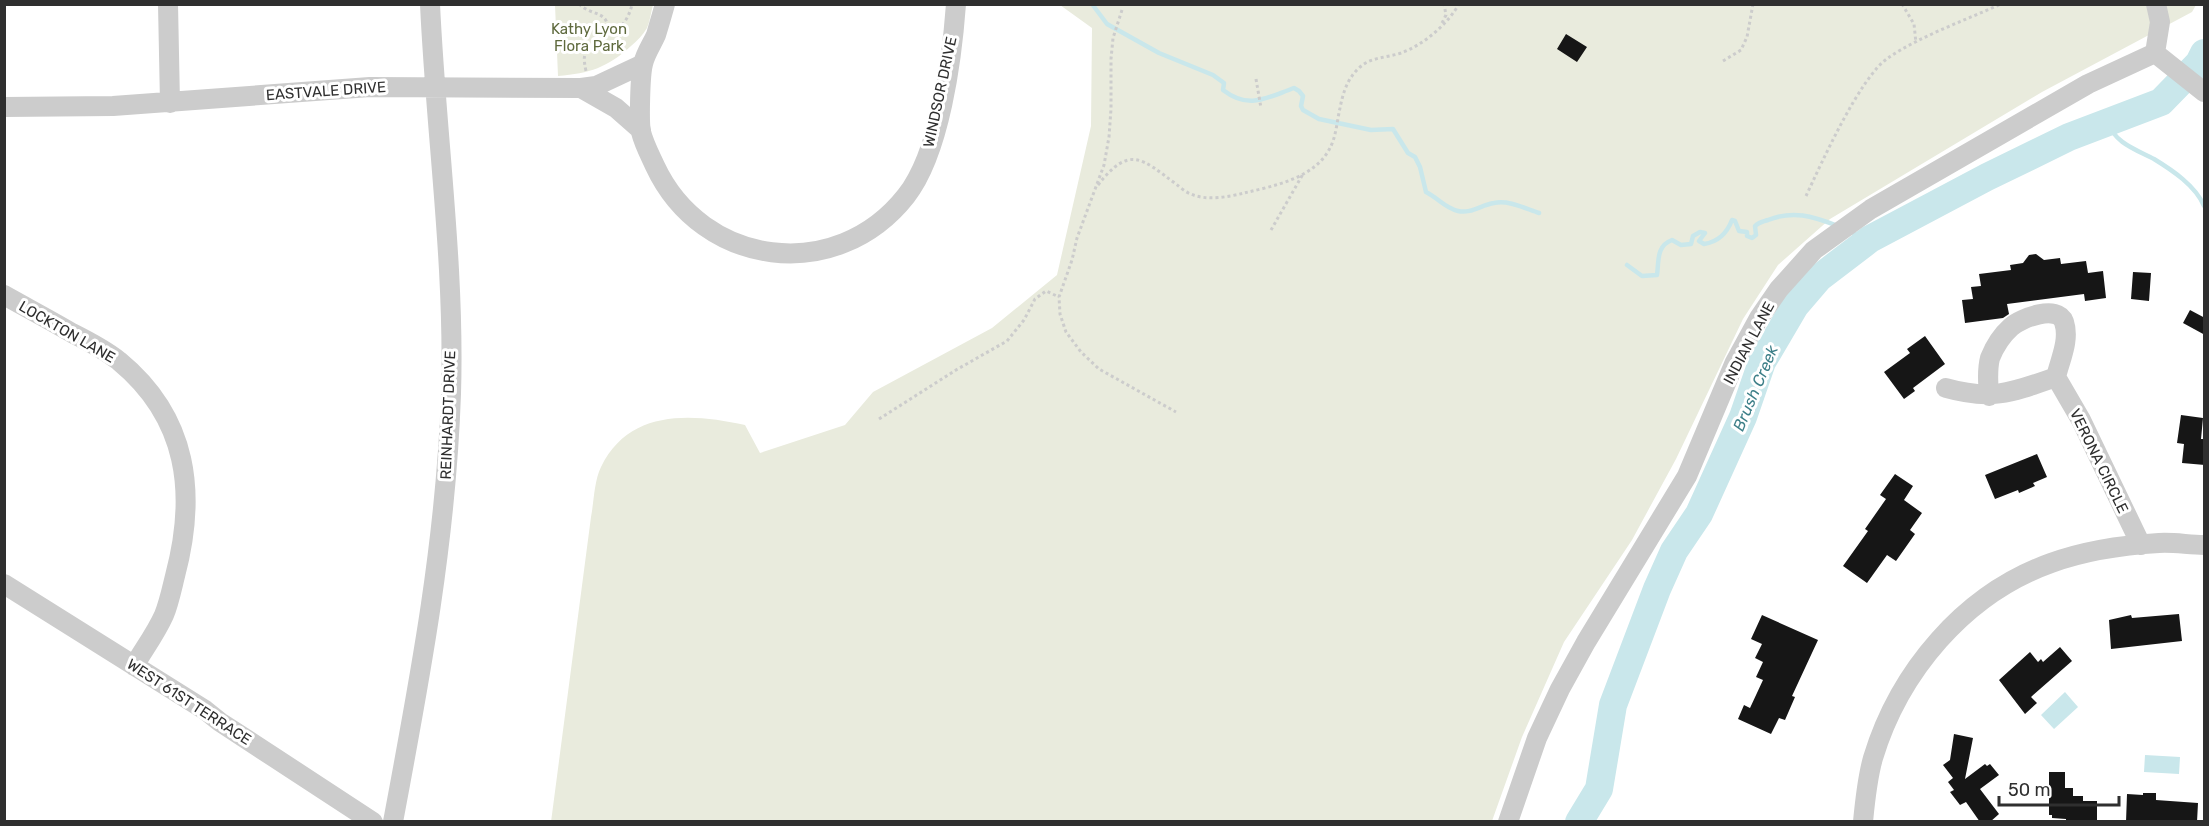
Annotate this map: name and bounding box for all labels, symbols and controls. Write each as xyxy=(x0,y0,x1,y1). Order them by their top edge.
park label: Kathy Lyon Flora Park xyxy=(551,20,627,55)
street label: WINDSOR DRIVE xyxy=(919,35,961,149)
street label: EASTVALE DRIVE xyxy=(265,78,387,104)
street label: LOCKTON LANE xyxy=(16,297,118,367)
street label: INDIAN LANE xyxy=(1720,299,1778,387)
water label: Brush Creek xyxy=(1729,342,1782,434)
street label: REINHARDT DRIVE xyxy=(437,350,459,480)
street label: VERONA CIRCLE xyxy=(2066,406,2132,516)
street label: WEST 61ST TERRACE xyxy=(123,655,255,749)
scale bar xyxy=(1999,769,2119,807)
text: 50 m xyxy=(2008,779,2051,801)

